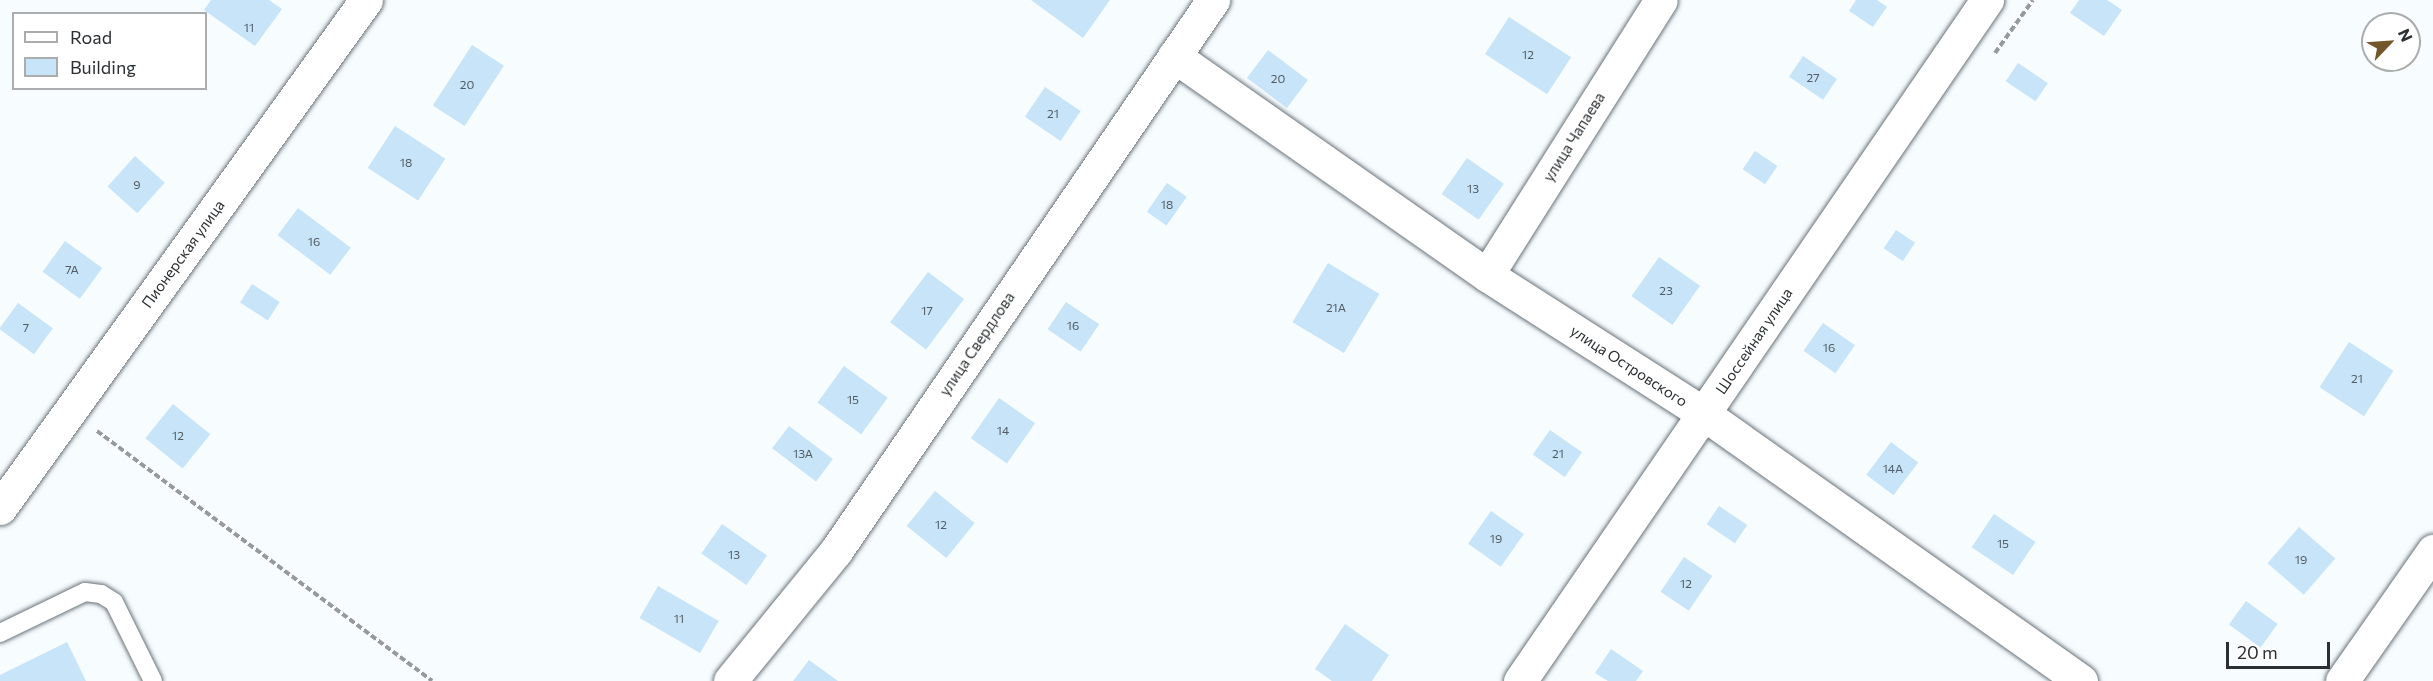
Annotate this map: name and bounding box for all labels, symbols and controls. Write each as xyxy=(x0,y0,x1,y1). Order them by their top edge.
legend xyxy=(12,12,207,90)
north arrow xyxy=(2361,12,2421,72)
house number: 11 xyxy=(244,21,254,35)
text: Road xyxy=(70,26,112,48)
text: N xyxy=(2395,26,2417,44)
house number: 12 xyxy=(1522,48,1534,62)
text: Building xyxy=(70,56,136,78)
house number: 27 xyxy=(1807,71,1819,85)
house number: 20 xyxy=(1271,72,1285,86)
house number: 20 xyxy=(460,78,474,92)
street label: улица Чапаева xyxy=(1539,89,1609,185)
house number: 21 xyxy=(1047,107,1059,121)
house number: 18 xyxy=(400,156,412,170)
house number: 9 xyxy=(133,178,141,192)
house number: 13 xyxy=(1467,182,1479,196)
street label: Пионерская улица xyxy=(138,197,228,311)
house number: 18 xyxy=(1161,198,1173,212)
house number: 16 xyxy=(308,235,320,249)
house number: 7А xyxy=(65,263,79,277)
house number: 23 xyxy=(1659,284,1673,298)
street label: Шоссейная улица xyxy=(1712,285,1796,397)
street label: улица Свердлова xyxy=(936,289,1018,399)
house number: 21А xyxy=(1326,301,1346,315)
house number: 17 xyxy=(921,304,933,318)
house number: 16 xyxy=(1067,319,1079,333)
house number: 7 xyxy=(23,321,29,335)
street label: улица Островского xyxy=(1567,321,1691,411)
house number: 16 xyxy=(1823,341,1835,355)
house number: 21 xyxy=(2351,372,2363,386)
house number: 15 xyxy=(847,393,859,407)
house number: 14 xyxy=(997,424,1009,438)
house number: 12 xyxy=(172,429,184,443)
house number: 13А xyxy=(793,447,813,461)
house number: 21 xyxy=(1552,447,1564,461)
house number: 14А xyxy=(1883,462,1903,476)
house number: 12 xyxy=(935,518,947,532)
house number: 19 xyxy=(1490,532,1502,546)
house number: 15 xyxy=(1997,537,2009,551)
house number: 13 xyxy=(728,548,740,562)
house number: 19 xyxy=(2295,553,2307,567)
house number: 12 xyxy=(1680,577,1692,591)
house number: 11 xyxy=(674,612,684,626)
scale bar xyxy=(2229,630,2332,668)
text: 20 m xyxy=(2237,641,2278,663)

